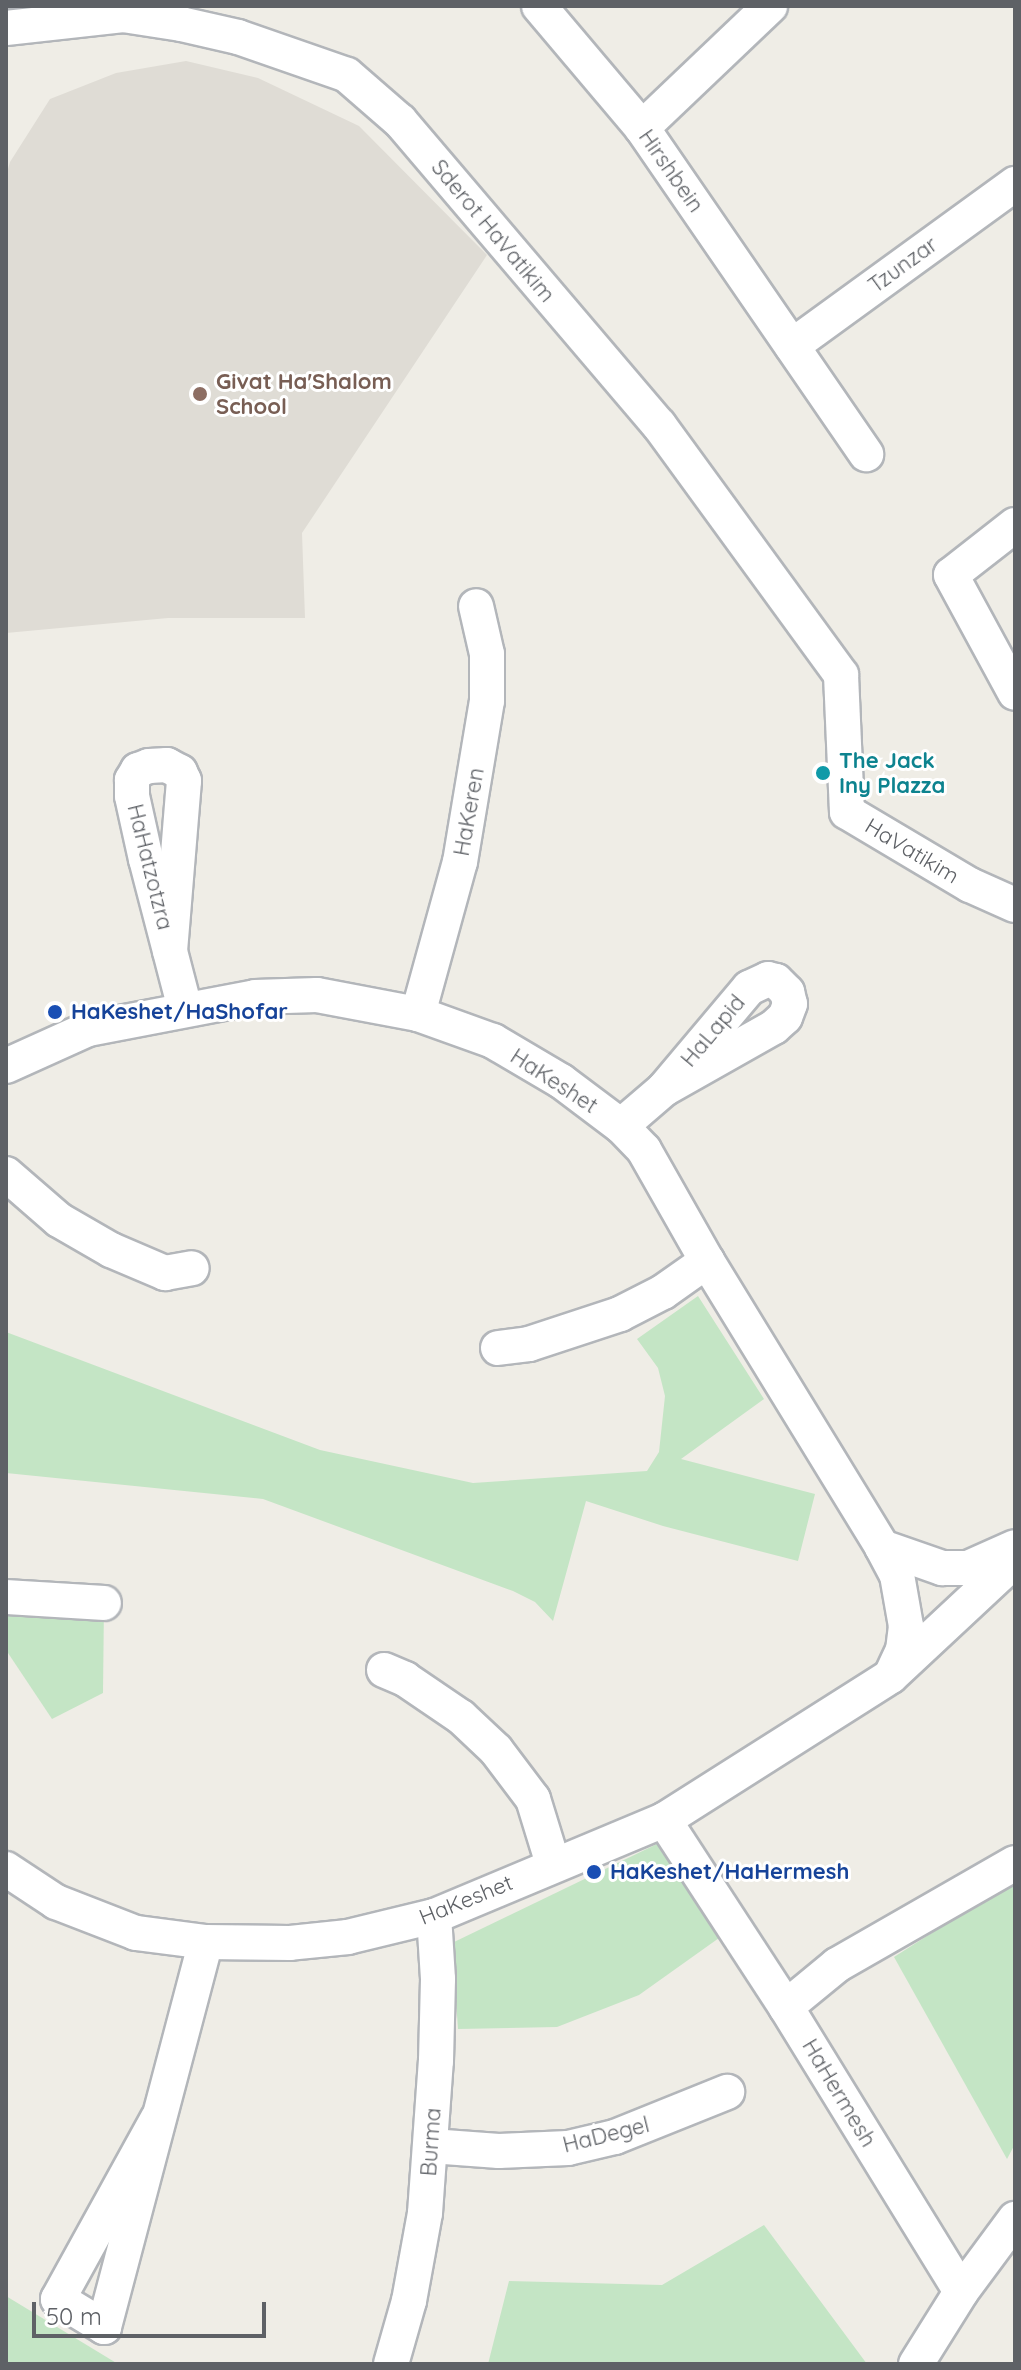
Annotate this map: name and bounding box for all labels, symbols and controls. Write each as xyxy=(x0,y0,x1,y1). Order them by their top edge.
street label: Hirshbein xyxy=(633,125,709,217)
street label: Sderot HaVatikim xyxy=(426,154,560,308)
street label: Tzunzar xyxy=(863,231,943,299)
place label: Givat Ha'Shalom School xyxy=(216,368,392,420)
marker: Givat Ha'Shalom School xyxy=(191,385,209,403)
place label: The Jack Iny Plazza xyxy=(839,747,945,798)
marker: The Jack Iny Plazza xyxy=(814,764,832,782)
street label: HaKeren xyxy=(448,766,490,858)
street label: HaHatzotzra xyxy=(122,801,178,933)
street label: HaVatikim xyxy=(860,813,964,889)
street label: HaLapid xyxy=(675,990,751,1072)
place label: HaKeshet/HaShofar xyxy=(71,999,288,1025)
marker: HaKeshet/HaShofar xyxy=(46,1003,64,1021)
street label: HaKeshet xyxy=(505,1043,603,1119)
place label: HaKeshet/HaHermesh xyxy=(610,1859,849,1885)
marker: HaKeshet/HaHermesh xyxy=(585,1863,603,1881)
street label: HaKeshet xyxy=(415,1869,517,1931)
street label: HaHermesh xyxy=(796,2034,882,2152)
street label: Burma xyxy=(415,2107,447,2177)
street label: HaDegel xyxy=(560,2112,652,2158)
scale bar xyxy=(36,2286,270,2336)
text: 50 m xyxy=(46,2301,102,2331)

